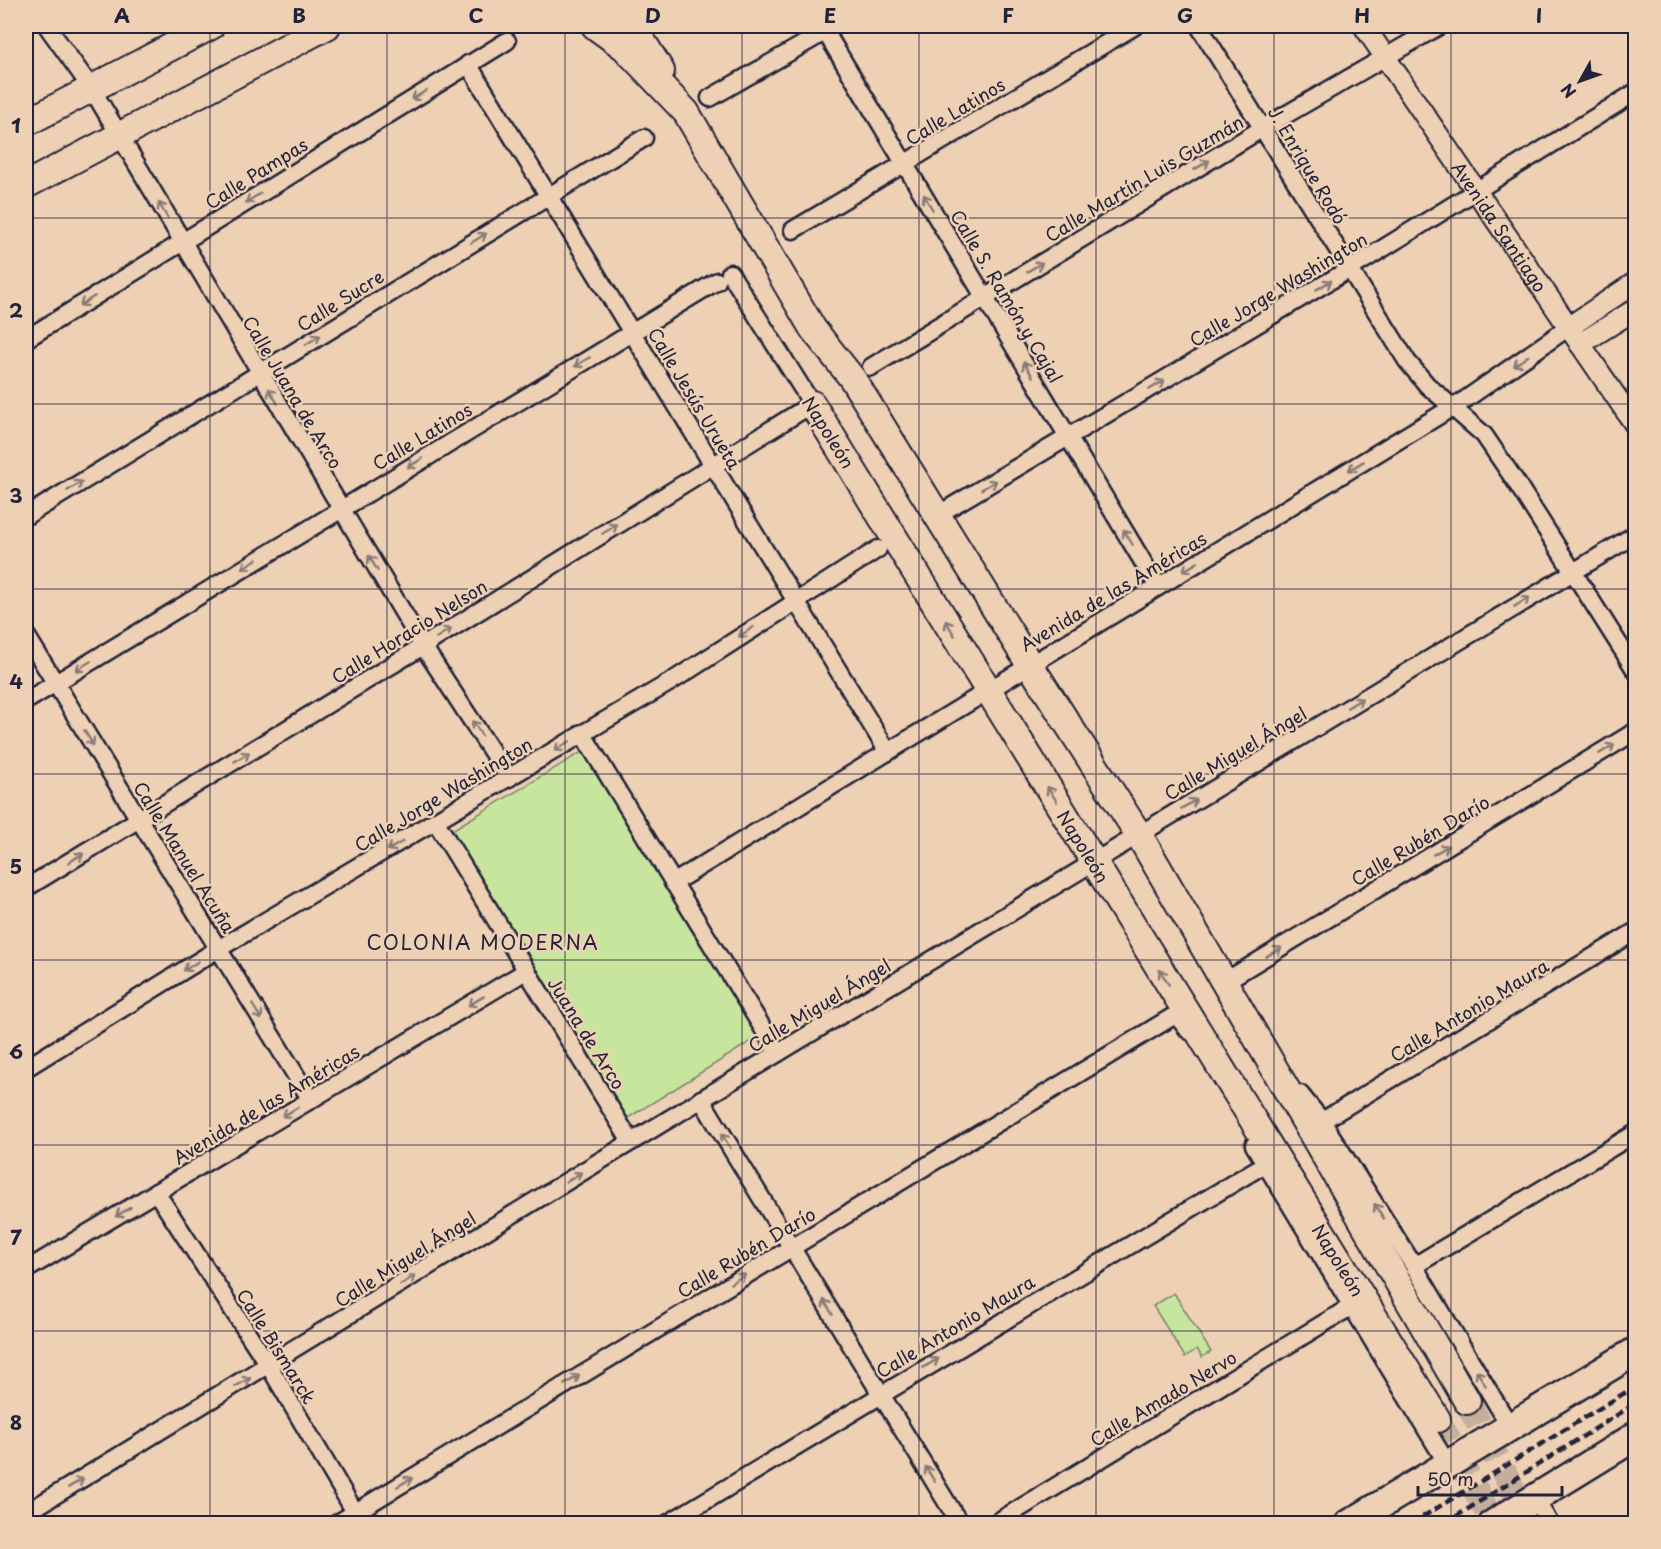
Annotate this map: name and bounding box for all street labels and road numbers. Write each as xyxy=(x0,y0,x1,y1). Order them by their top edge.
street label: Calle Latinos xyxy=(900,71,1010,151)
street label: J. Enrique Rodó xyxy=(1262,101,1354,229)
street label: Calle Martín Luis Guzmán xyxy=(1040,108,1248,248)
street label: Calle Pampas xyxy=(199,131,313,215)
street label: Avenida Santiago xyxy=(1446,155,1554,297)
street label: Calle S. Ramón y Cajal xyxy=(944,204,1070,388)
street label: Calle Jorge Washington xyxy=(1184,225,1372,353)
street label: Calle Sucre xyxy=(291,263,389,337)
street label: Calle Juana de Arco xyxy=(236,310,350,474)
street label: Calle Jesús Urueta xyxy=(642,322,749,475)
street label: Napoleón xyxy=(796,391,862,473)
street label: Calle Latinos xyxy=(367,396,477,476)
street label: Avenida de las Américas xyxy=(1015,525,1211,657)
street label: Calle Horacio Nelson xyxy=(326,572,492,690)
street label: Calle Miguel Ángel xyxy=(1159,700,1311,806)
street label: Calle Jorge Washington xyxy=(349,730,537,858)
street label: Calle Manuel Acuña xyxy=(127,776,243,939)
street label: Calle Rubén Darío xyxy=(1346,788,1494,892)
street label: Napoleón xyxy=(1051,804,1117,887)
street label: Calle Antonio Maura xyxy=(1384,951,1554,1068)
street label: Calle Miguel Ángel xyxy=(743,952,895,1058)
street label: Juana de Arco xyxy=(542,972,632,1094)
street label: Avenida de las Américas xyxy=(168,1038,364,1170)
street label: Calle Rubén Darío xyxy=(672,1200,820,1304)
street label: Calle Miguel Ángel xyxy=(329,1205,481,1313)
street label: Napoleón xyxy=(1306,1218,1372,1301)
street label: Calle Antonio Maura xyxy=(870,1267,1040,1384)
street label: Calle Bismarck xyxy=(231,1283,323,1409)
street label: Calle Amado Nervo xyxy=(1085,1343,1242,1453)

